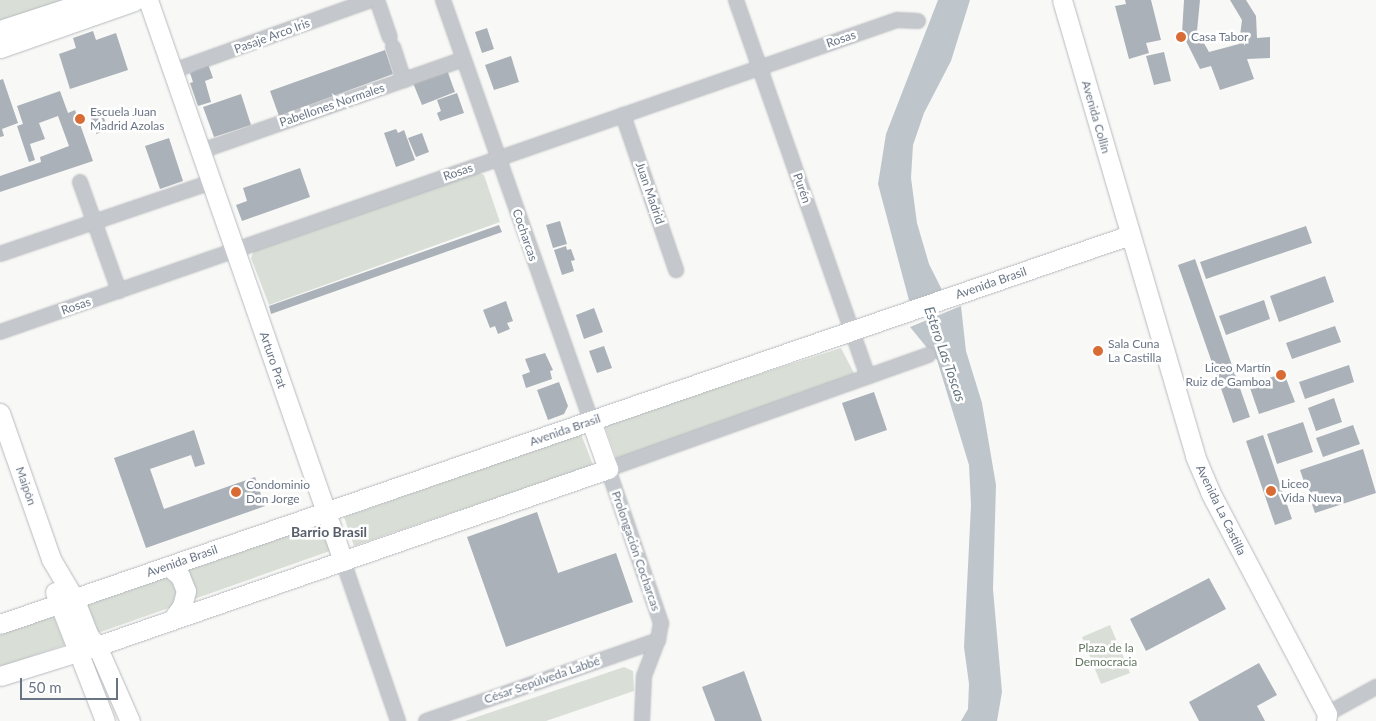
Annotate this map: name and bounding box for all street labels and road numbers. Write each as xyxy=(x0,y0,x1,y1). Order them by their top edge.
street label: Pasaje Arco Iris xyxy=(232,16,312,56)
street label: Rosas xyxy=(824,27,858,51)
street label: Avenida Collín xyxy=(1079,79,1113,155)
street label: Pabellones Normales xyxy=(278,80,386,130)
street label: Rosas xyxy=(441,160,475,184)
street label: Juan Madrid xyxy=(633,160,667,226)
street label: Purén xyxy=(790,171,814,205)
street label: Cocharcas xyxy=(509,207,541,263)
street label: Avenida Brasil xyxy=(954,264,1028,302)
street label: Rosas xyxy=(59,294,93,318)
street label: Arturo Prat xyxy=(257,330,289,390)
street label: Avenida Brasil xyxy=(528,411,602,449)
street label: Avenida La Castilla xyxy=(1193,462,1249,558)
street label: Maipón xyxy=(13,465,39,507)
street label: Prolongación Cocharcas xyxy=(609,489,663,613)
street label: Avenida Brasil xyxy=(145,542,219,580)
street label: César Sepúlveda Labbé xyxy=(482,653,602,707)

